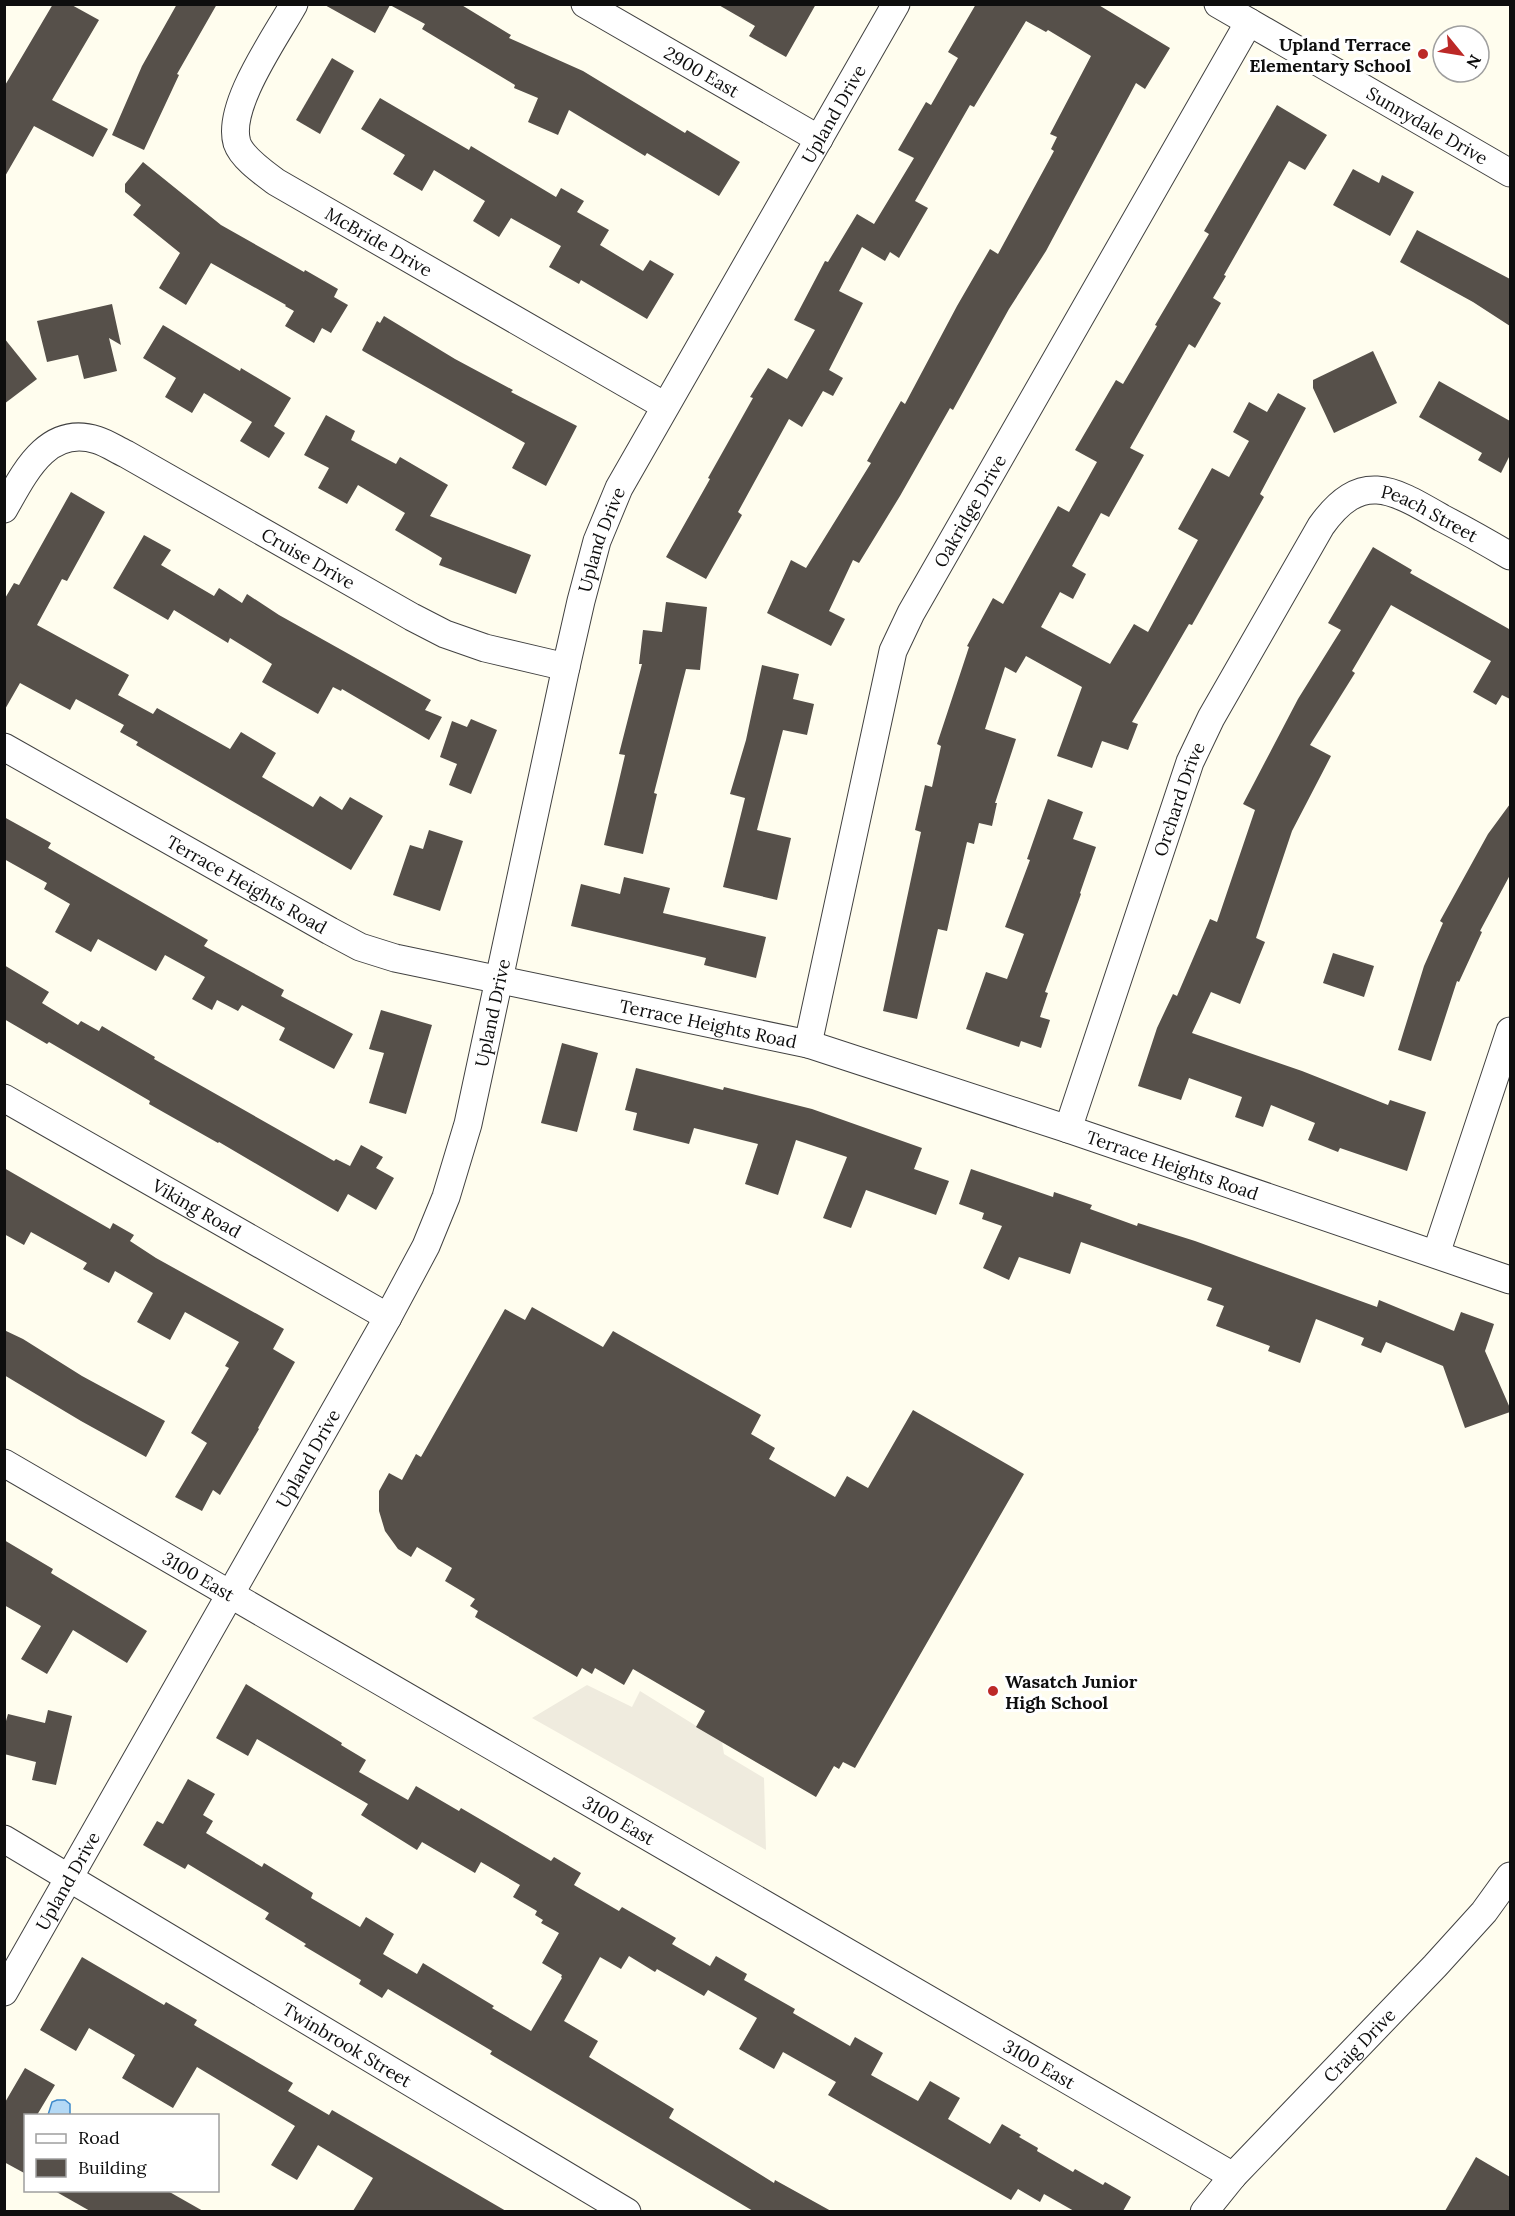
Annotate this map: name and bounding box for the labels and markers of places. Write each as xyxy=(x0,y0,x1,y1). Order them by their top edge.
place label: Upland Terrace Elementary School xyxy=(1249,33,1411,77)
marker: Upland Terrace Elementary School xyxy=(1416,47,1430,61)
place label: Wasatch Junior High School xyxy=(1005,1670,1138,1714)
marker: Wasatch Junior High School xyxy=(986,1684,1000,1698)

